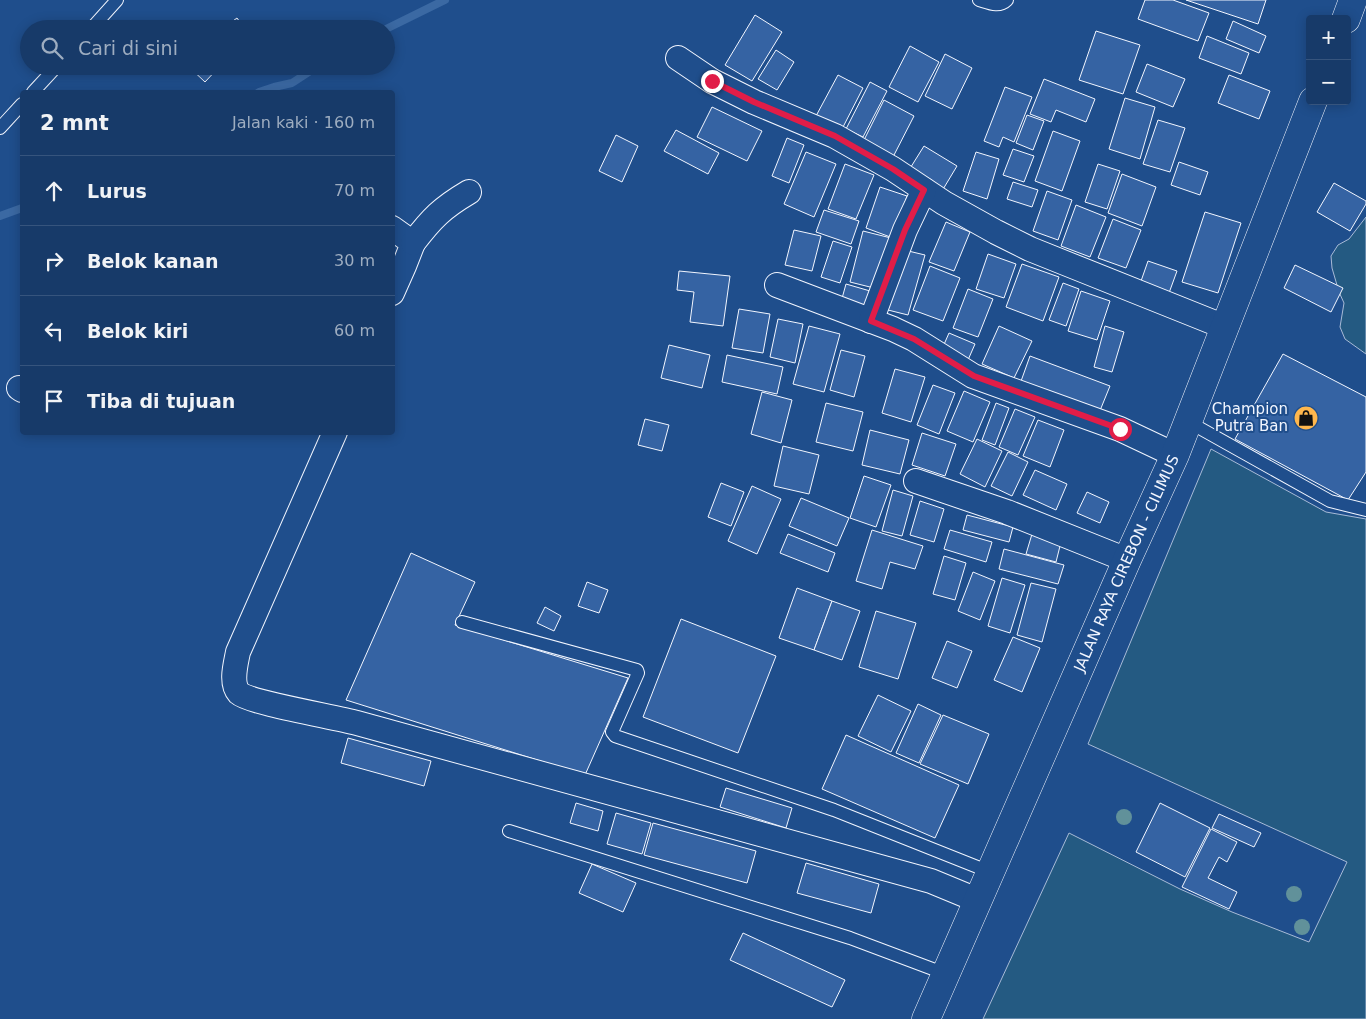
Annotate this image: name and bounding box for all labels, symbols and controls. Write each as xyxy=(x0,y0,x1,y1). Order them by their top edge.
map controls xyxy=(1306,15,1351,105)
button: + xyxy=(1306,15,1351,60)
search box xyxy=(20,20,395,75)
icon: search xyxy=(38,34,66,62)
text: Cari di sini xyxy=(78,37,178,59)
button: − xyxy=(1306,60,1351,105)
route end xyxy=(701,70,724,93)
text: 2 mnt xyxy=(40,111,109,135)
text: Jalan kaki · 160 m xyxy=(232,113,375,132)
icon: ahead xyxy=(40,177,68,205)
text: Lurus xyxy=(87,180,147,202)
text: 70 m xyxy=(334,181,375,200)
icon: right xyxy=(40,247,68,275)
text: Belok kanan xyxy=(87,250,219,272)
text: 30 m xyxy=(334,251,375,270)
icon: left xyxy=(40,317,68,345)
text: Belok kiri xyxy=(87,320,188,342)
text: 60 m xyxy=(334,321,375,340)
icon: arrive xyxy=(40,387,68,415)
text: Tiba di tujuan xyxy=(87,390,235,412)
place label: Champion Putra Ban xyxy=(1212,400,1288,435)
shop icon: Champion Putra Ban xyxy=(1293,405,1319,431)
route start xyxy=(1109,418,1132,441)
street label: JALAN RAYA CIREBON - CILIMUS xyxy=(1070,452,1183,675)

